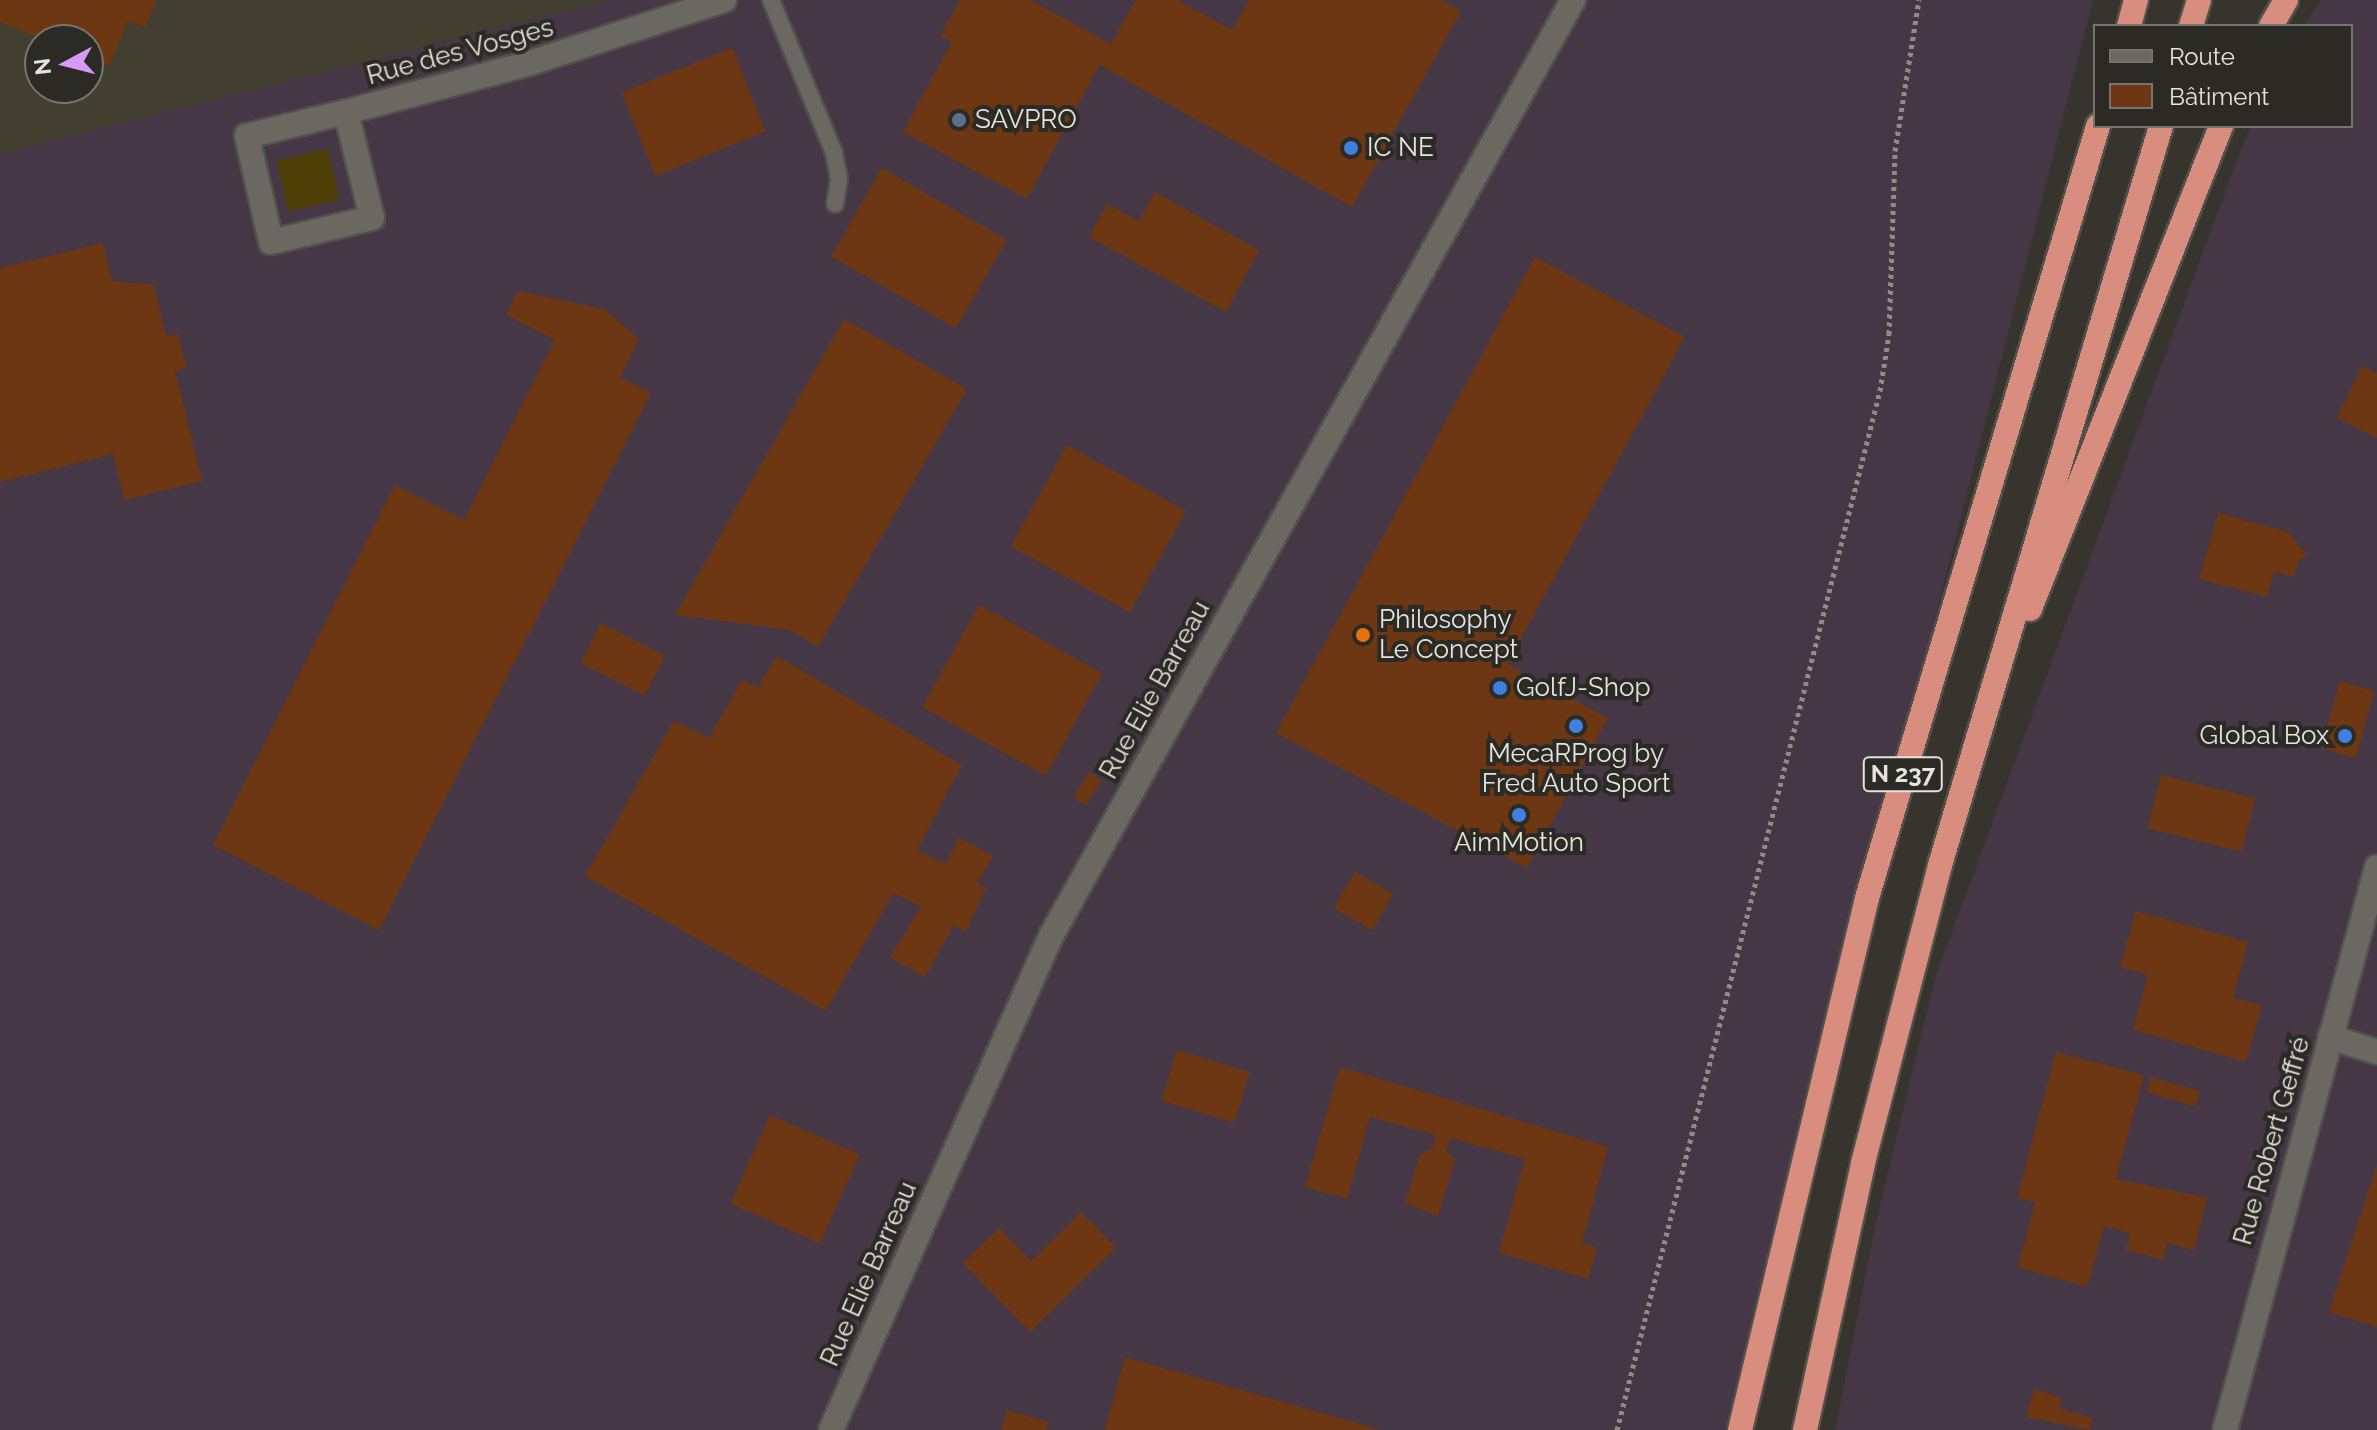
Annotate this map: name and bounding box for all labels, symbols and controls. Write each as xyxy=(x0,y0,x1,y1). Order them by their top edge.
street label: Rue des Vosges xyxy=(363,12,557,92)
north arrow xyxy=(24,24,104,104)
legend xyxy=(2093,24,2353,128)
text: Route xyxy=(2169,42,2235,71)
text: N xyxy=(28,57,56,77)
text: Bâtiment xyxy=(2169,82,2269,111)
place label: SAVPRO xyxy=(975,104,1077,136)
marker: SAVPRO xyxy=(950,111,968,129)
place label: IC NE xyxy=(1367,132,1434,164)
marker: IC NE xyxy=(1342,139,1360,157)
street label: Rue Elie Barreau xyxy=(1093,596,1217,784)
place label: Philosophy Le Concept xyxy=(1379,604,1518,666)
marker: Philosophy Le Concept xyxy=(1354,626,1372,644)
place label: GolfJ-Shop xyxy=(1516,672,1650,704)
marker: GolfJ-Shop xyxy=(1491,679,1509,697)
marker: MecaRProg by Fred Auto Sport xyxy=(1567,717,1585,735)
place label: Global Box xyxy=(2199,720,2329,752)
marker: Global Box xyxy=(2336,727,2354,745)
place label: MecaRProg by Fred Auto Sport xyxy=(1481,738,1671,800)
road number: N 237 xyxy=(1861,754,1945,794)
marker: AimMotion xyxy=(1510,806,1528,824)
place label: AimMotion xyxy=(1454,827,1584,859)
street label: Rue Robert Geffré xyxy=(2227,1033,2317,1249)
street label: Rue Elie Barreau xyxy=(814,1177,924,1371)

